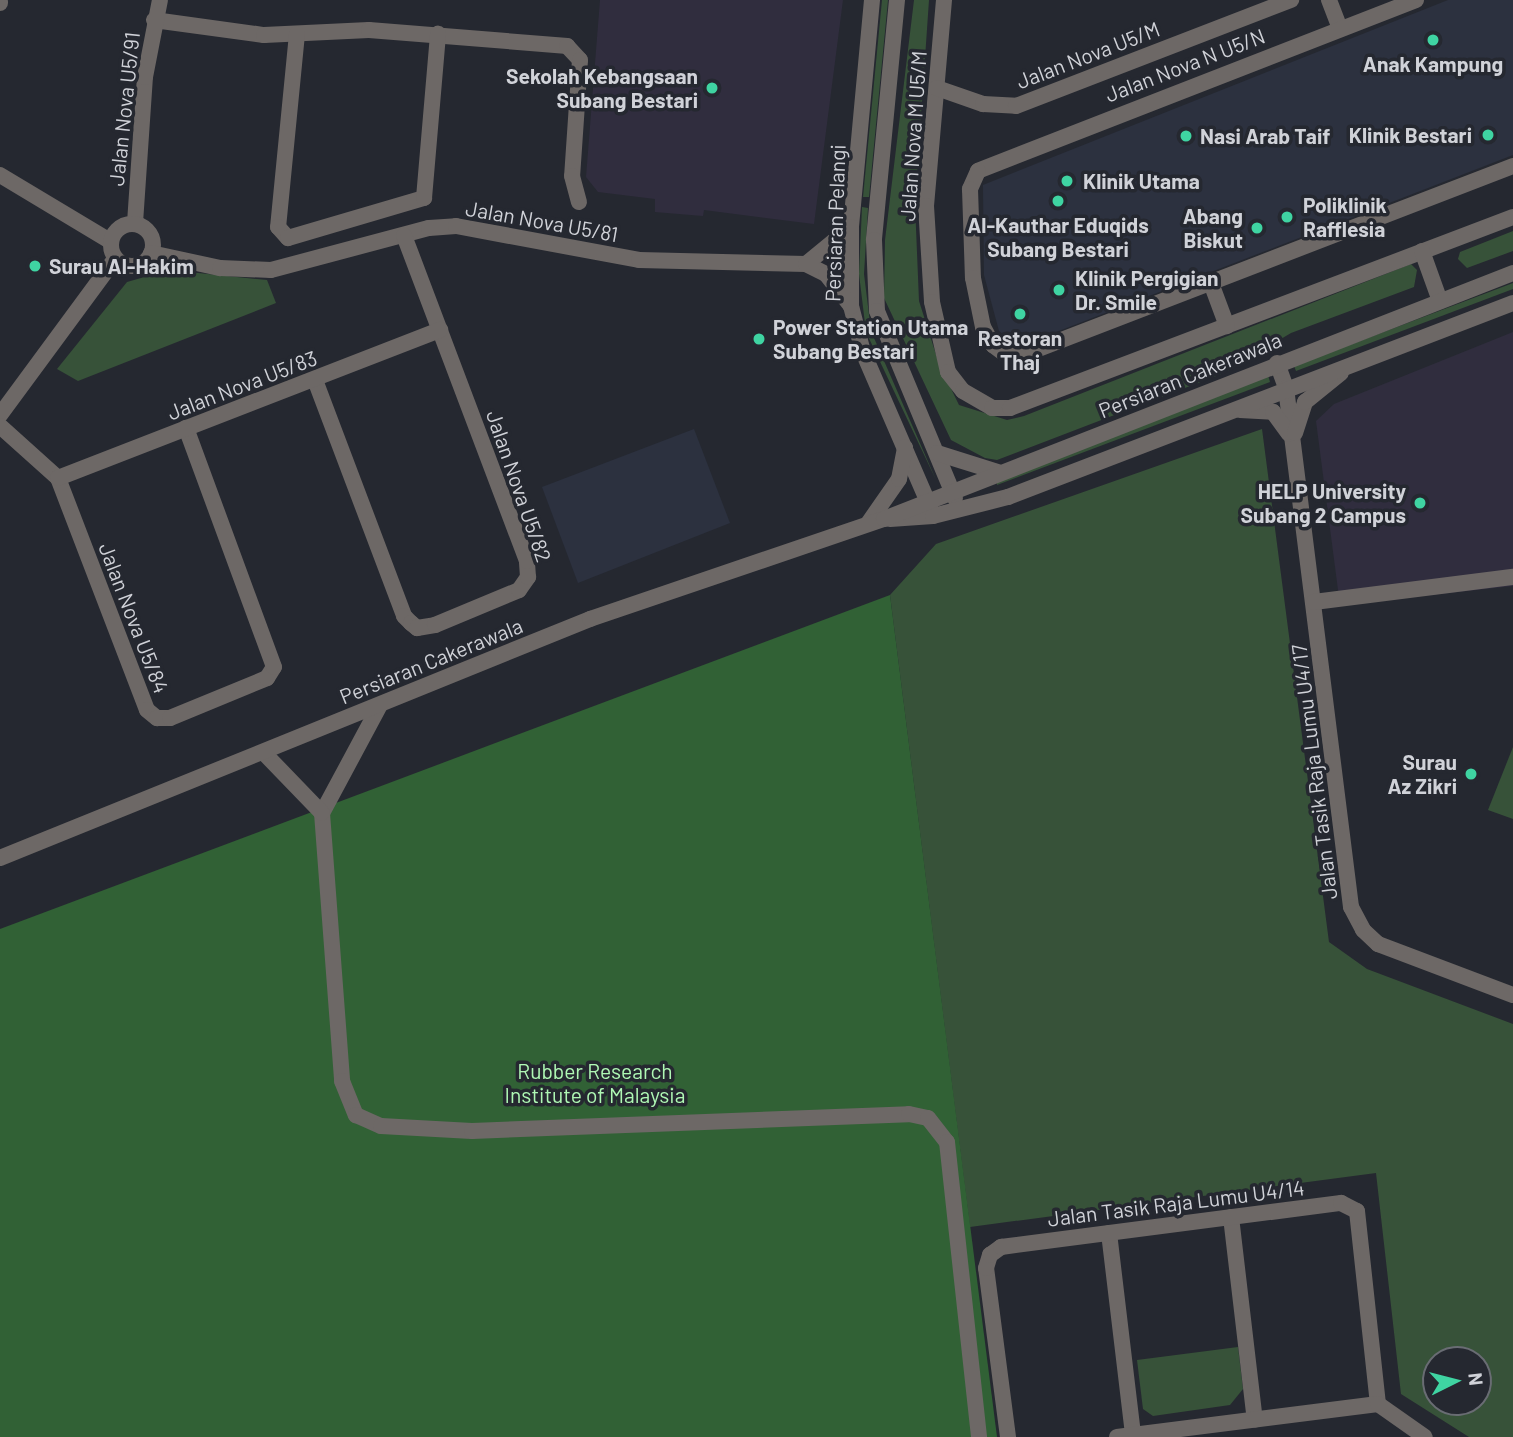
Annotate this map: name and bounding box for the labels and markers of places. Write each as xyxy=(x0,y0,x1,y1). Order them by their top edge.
marker: Anak Kampung xyxy=(1425,32,1441,48)
place label: Anak Kampung xyxy=(1363,51,1503,77)
place label: Sekolah Kebangsaan Subang Bestari xyxy=(506,63,698,113)
marker: Sekolah Kebangsaan Subang Bestari xyxy=(704,80,720,96)
place label: Klinik Bestari xyxy=(1349,122,1472,148)
place label: Nasi Arab Taif xyxy=(1200,123,1330,149)
marker: Klinik Bestari xyxy=(1478,125,1498,145)
marker: Nasi Arab Taif xyxy=(1178,128,1194,144)
place label: Klinik Utama xyxy=(1083,168,1200,194)
marker: Klinik Utama xyxy=(1057,171,1077,191)
place label: Poliklinik Rafflesia xyxy=(1303,192,1387,242)
marker: Al-Kauthar Eduqids Subang Bestari xyxy=(1050,193,1066,209)
place label: Abang Biskut xyxy=(1183,203,1243,253)
marker: Poliklinik Rafflesia xyxy=(1277,207,1297,227)
place label: Al-Kauthar Eduqids Subang Bestari xyxy=(967,212,1149,262)
marker: Abang Biskut xyxy=(1249,220,1265,236)
place label: Surau Al-Hakim xyxy=(49,253,194,279)
marker: Surau Al-Hakim xyxy=(27,258,43,274)
place label: Klinik Pergigian Dr. Smile xyxy=(1075,265,1218,315)
marker: Klinik Pergigian Dr. Smile xyxy=(1049,280,1069,300)
marker: Restoran Thaj xyxy=(1012,306,1028,322)
place label: Power Station Utama Subang Bestari xyxy=(773,314,968,364)
place label: Restoran Thaj xyxy=(978,325,1062,375)
marker: Power Station Utama Subang Bestari xyxy=(751,331,767,347)
place label: HELP University Subang 2 Campus xyxy=(1241,478,1406,528)
marker: HELP University Subang 2 Campus xyxy=(1412,495,1428,511)
place label: Surau Az Zikri xyxy=(1387,749,1457,799)
marker: Surau Az Zikri xyxy=(1463,766,1479,782)

